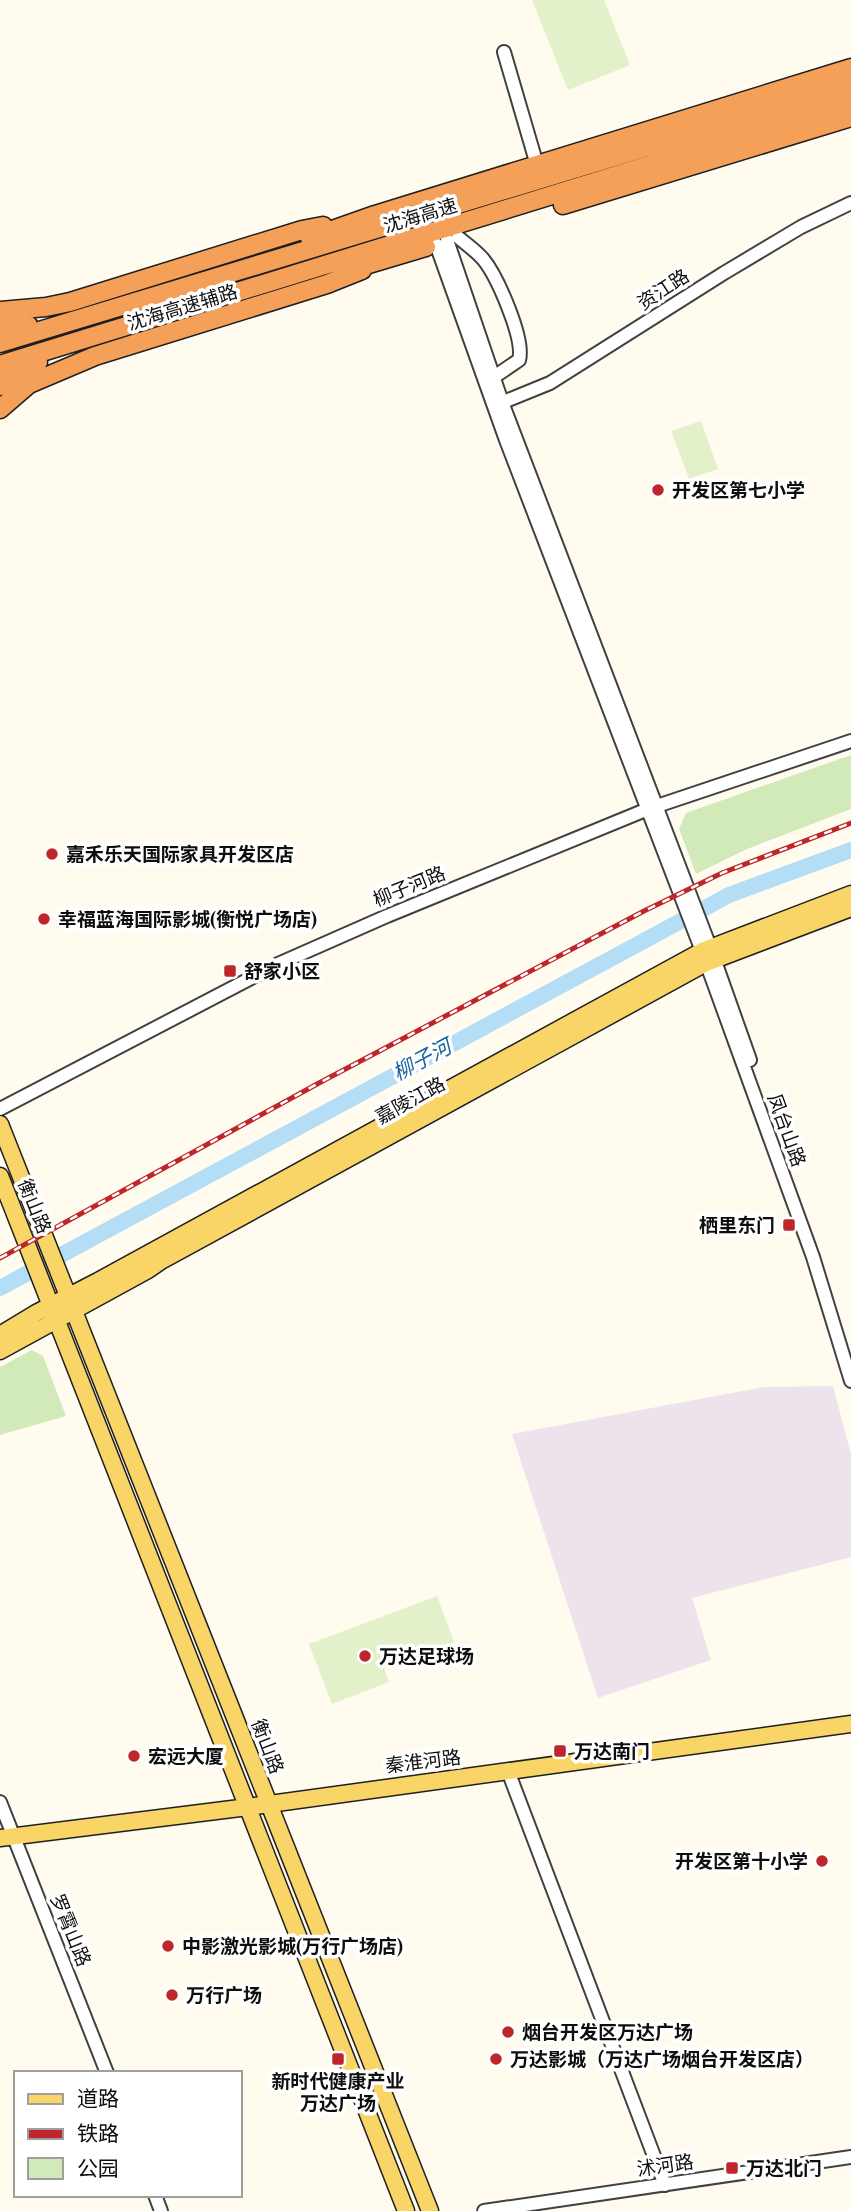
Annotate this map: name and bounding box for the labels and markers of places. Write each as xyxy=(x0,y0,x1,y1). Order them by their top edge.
place label: 开发区第七小学 xyxy=(672,476,805,502)
marker: 开发区第七小学 xyxy=(650,482,666,498)
place label: 嘉禾乐天国际家具开发区店 xyxy=(66,840,294,866)
marker: 嘉禾乐天国际家具开发区店 xyxy=(44,846,60,862)
place label: 幸福蓝海国际影城(衡悦广场店) xyxy=(58,905,317,931)
marker: 幸福蓝海国际影城(衡悦广场店) xyxy=(36,911,52,927)
place label: 舒家小区 xyxy=(244,957,320,983)
marker: 舒家小区 xyxy=(222,963,238,979)
place label: 栖里东门 xyxy=(699,1211,775,1237)
marker: 栖里东门 xyxy=(781,1217,797,1233)
place label: 万达足球场 xyxy=(379,1642,474,1668)
marker: 万达足球场 xyxy=(357,1648,373,1664)
place label: 万达南门 xyxy=(574,1737,650,1763)
place label: 宏远大厦 xyxy=(148,1742,224,1768)
marker: 万达南门 xyxy=(552,1743,568,1759)
marker: 宏远大厦 xyxy=(126,1748,142,1764)
place label: 开发区第十小学 xyxy=(675,1847,808,1873)
marker: 开发区第十小学 xyxy=(814,1853,830,1869)
place label: 中影激光影城(万行广场店) xyxy=(182,1932,403,1958)
marker: 中影激光影城(万行广场店) xyxy=(160,1938,176,1954)
place label: 万行广场 xyxy=(186,1981,262,2007)
marker: 万行广场 xyxy=(164,1987,180,2003)
place label: 烟台开发区万达广场 xyxy=(522,2018,693,2044)
marker: 烟台开发区万达广场 xyxy=(500,2024,516,2040)
place label: 万达影城（万达广场烟台开发区店） xyxy=(510,2045,814,2071)
marker: 新时代健康产业 万达广场 xyxy=(330,2051,346,2067)
marker: 万达影城（万达广场烟台开发区店） xyxy=(488,2051,504,2067)
place label: 新时代健康产业 万达广场 xyxy=(271,2067,405,2115)
place label: 万达北门 xyxy=(746,2154,822,2180)
marker: 万达北门 xyxy=(724,2160,740,2176)

